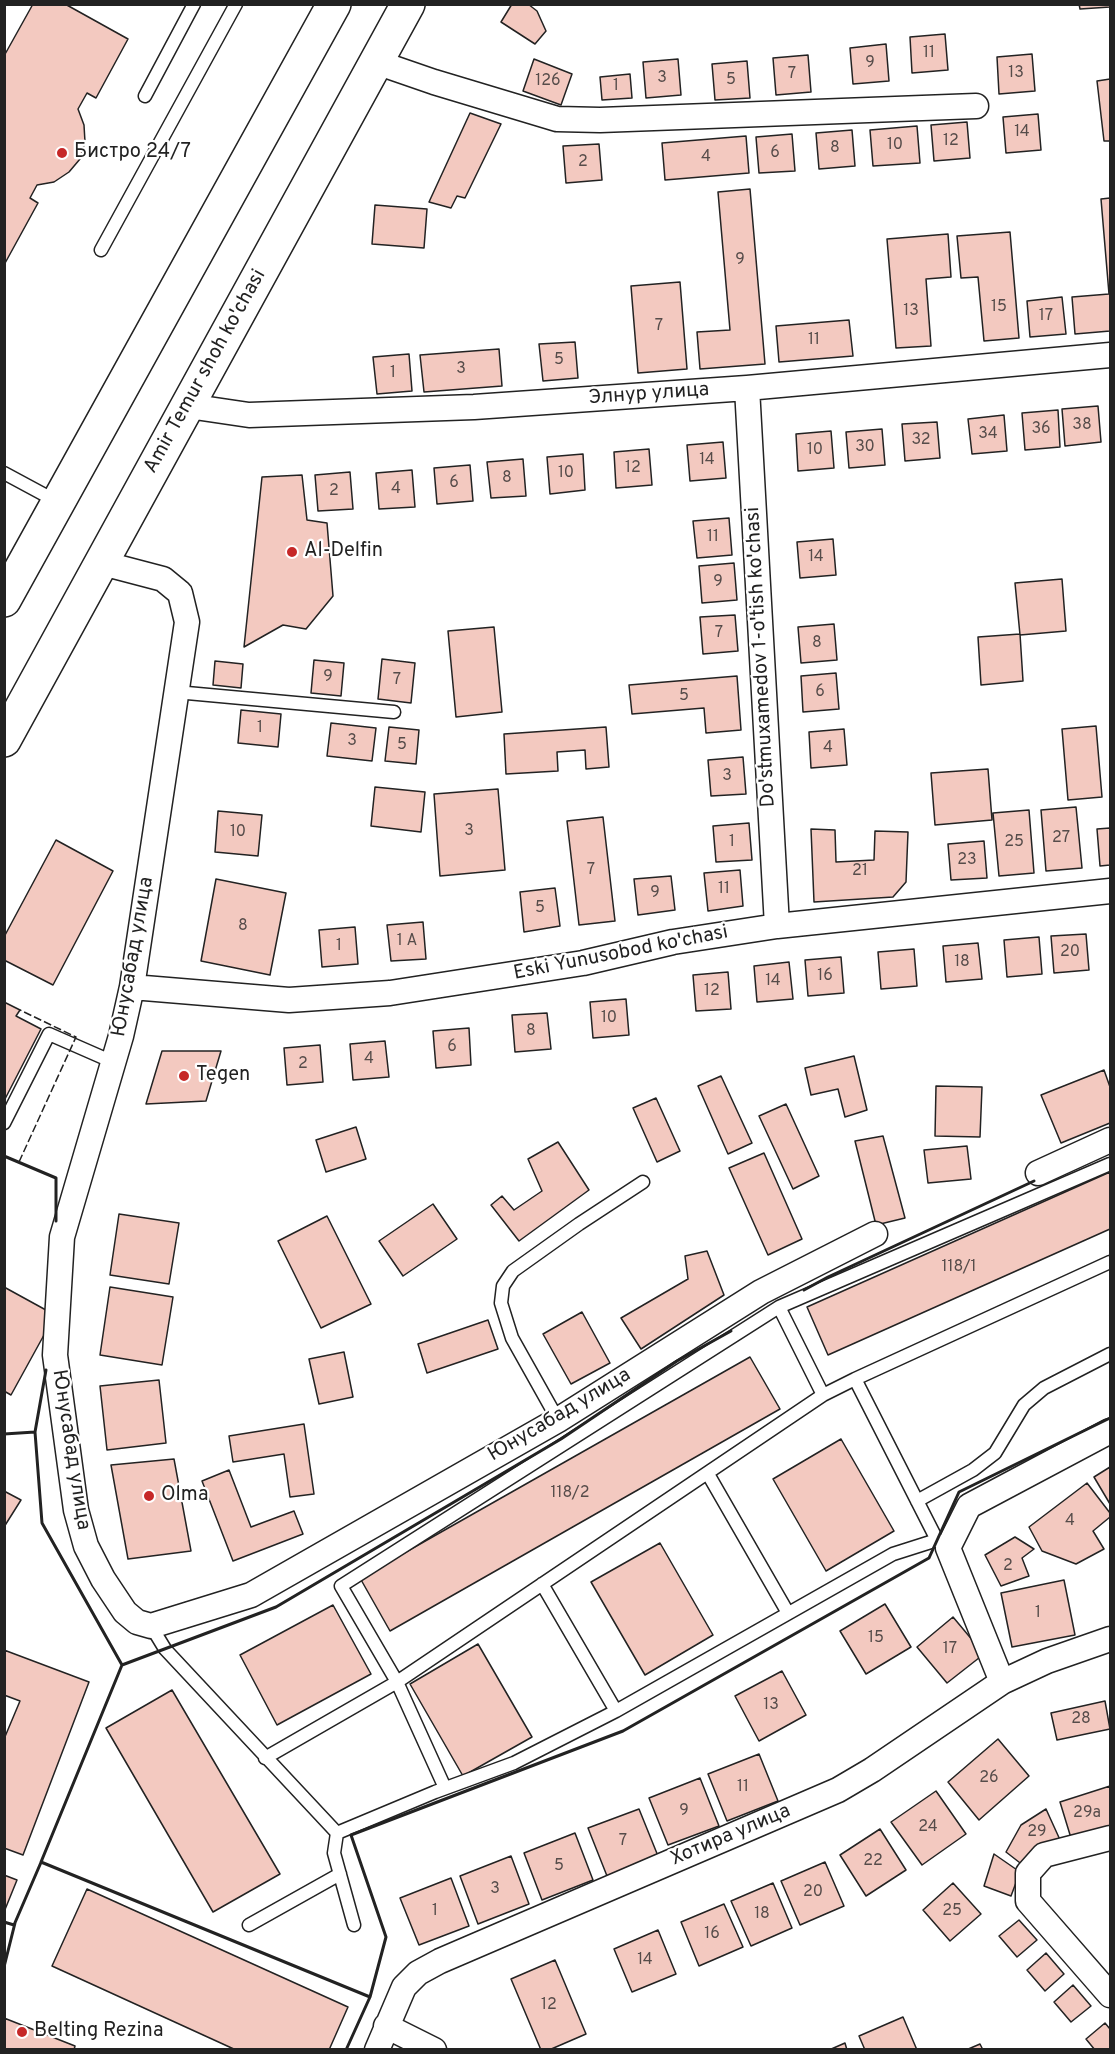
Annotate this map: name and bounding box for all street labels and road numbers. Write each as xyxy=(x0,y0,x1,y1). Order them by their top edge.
street label: Amir Temur shoh ko'chasi xyxy=(140,266,272,478)
street label: Элнур улица xyxy=(588,379,710,411)
street label: Do'stmuxamedov 1-o'tish ko'chasi xyxy=(742,506,782,808)
street label: Юнусабад улица xyxy=(108,875,160,1039)
street label: Eski Yunusobod ko'chasi xyxy=(512,921,730,987)
street label: Юнусабад улица xyxy=(484,1364,636,1468)
street label: Юнусабад улица xyxy=(45,1368,95,1532)
street label: Хотира улица xyxy=(667,1800,795,1872)

